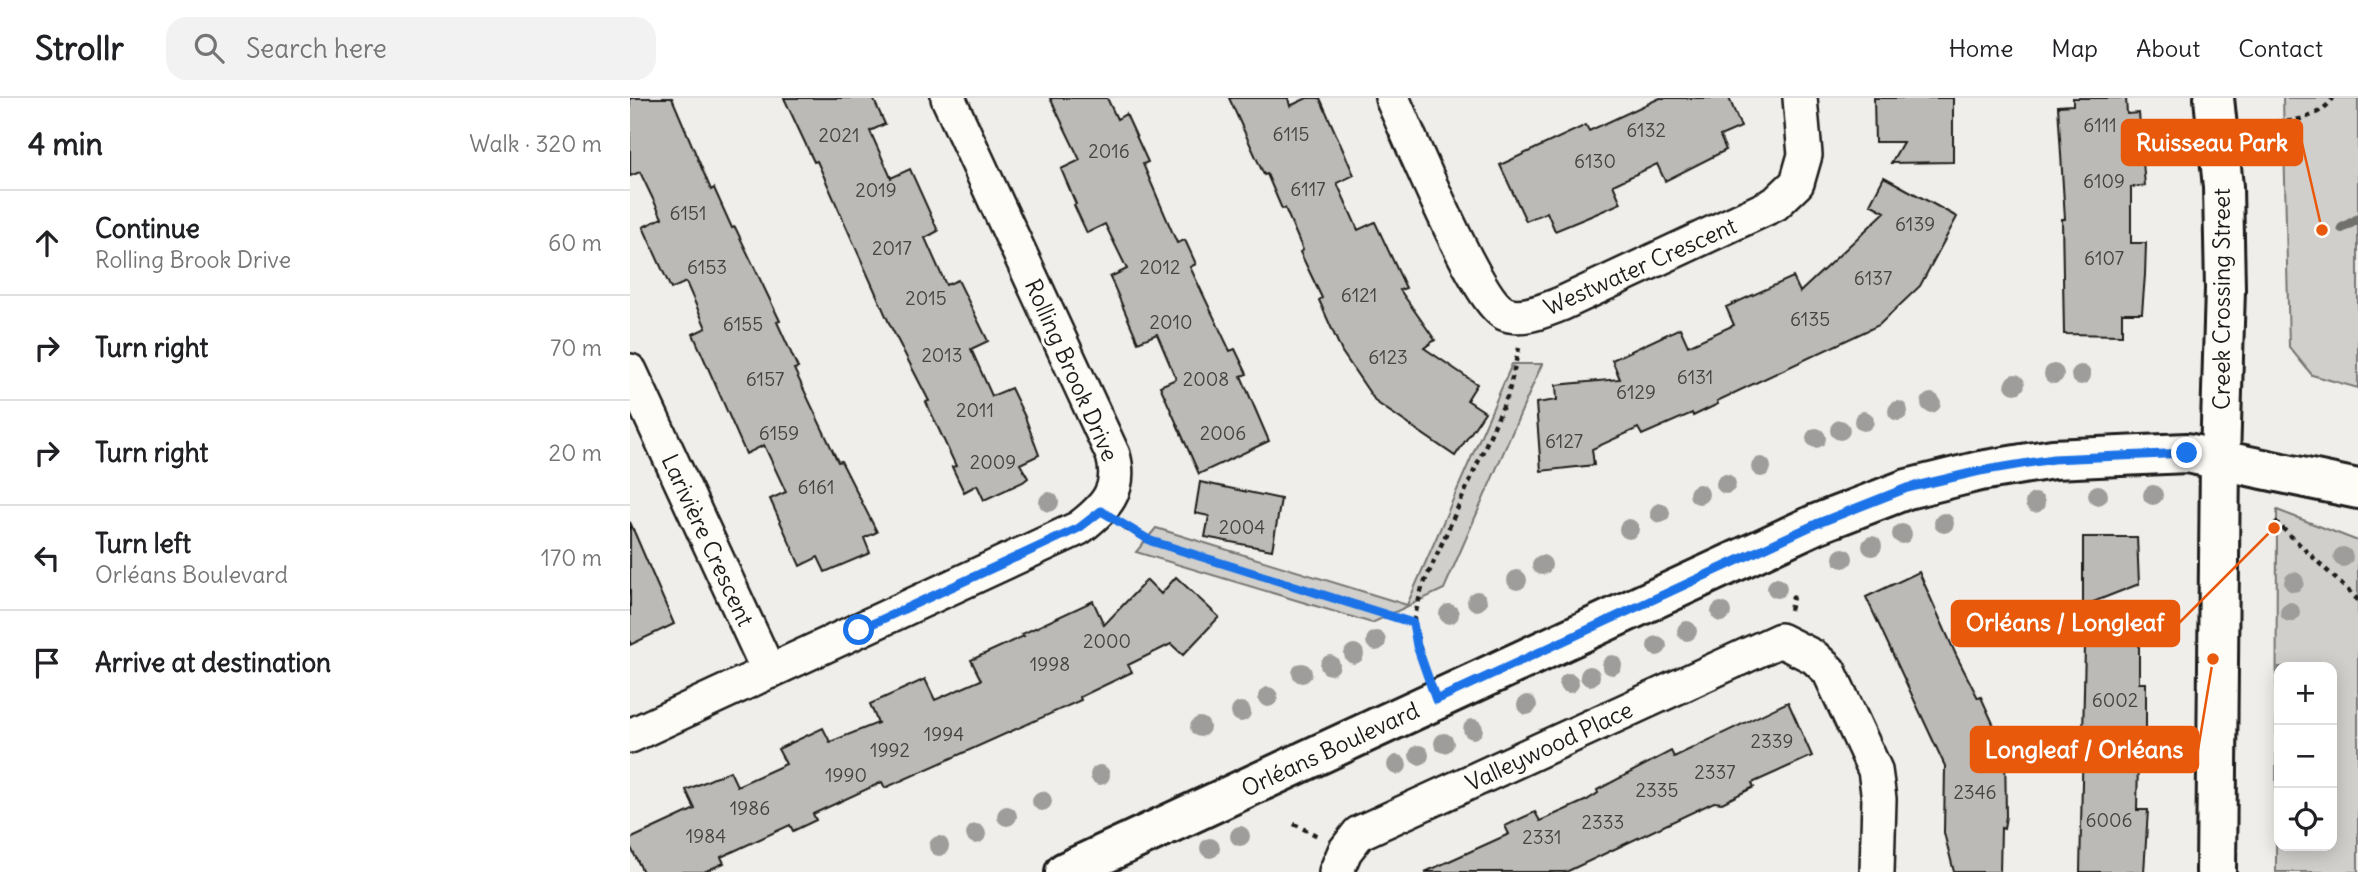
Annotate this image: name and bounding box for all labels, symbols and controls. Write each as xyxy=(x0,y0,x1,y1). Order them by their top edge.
search box xyxy=(166,17,656,80)
text: Strollr xyxy=(35,27,124,69)
icon: search xyxy=(190,29,228,67)
text: Search here xyxy=(246,32,387,65)
text: Home xyxy=(1949,33,2013,63)
text: Map xyxy=(2051,33,2098,63)
text: About xyxy=(2136,33,2200,63)
text: Contact xyxy=(2238,33,2323,63)
house number: 6111 xyxy=(2083,113,2117,137)
house number: 6132 xyxy=(1626,118,1666,142)
callout: Ruisseau Park xyxy=(2122,120,2302,165)
house number: 6115 xyxy=(1273,122,1309,146)
house number: 2021 xyxy=(819,123,859,147)
text: 4 min xyxy=(28,125,103,163)
text: Ruisseau Park xyxy=(2136,127,2288,157)
text: Walk · 320 m xyxy=(469,129,602,158)
house number: 2016 xyxy=(1088,139,1130,163)
house number: 6130 xyxy=(1574,149,1616,173)
house number: 6109 xyxy=(2083,169,2125,193)
house number: 6117 xyxy=(1290,177,1326,201)
house number: 2019 xyxy=(855,178,897,202)
street label: Creek Crossing Street xyxy=(2207,188,2236,410)
house number: 6151 xyxy=(670,201,706,225)
street label: Westwater Crescent xyxy=(1539,210,1741,321)
text: Continue xyxy=(95,212,200,245)
house number: 6139 xyxy=(1895,212,1935,236)
icon: ahead xyxy=(28,224,66,262)
text: 60 m xyxy=(548,228,602,257)
house number: 2017 xyxy=(872,236,912,260)
text: Rolling Brook Drive xyxy=(95,245,291,274)
house number: 6107 xyxy=(2084,246,2124,270)
house number: 6153 xyxy=(687,255,727,279)
house number: 2012 xyxy=(1140,255,1180,279)
house number: 6137 xyxy=(1854,266,1892,290)
street label: Rolling Brook Drive xyxy=(1019,275,1125,465)
house number: 6121 xyxy=(1341,283,1377,307)
house number: 2015 xyxy=(905,286,947,310)
house number: 6135 xyxy=(1790,307,1830,331)
house number: 2010 xyxy=(1150,310,1192,334)
house number: 6155 xyxy=(723,312,763,336)
icon: right xyxy=(28,329,66,367)
text: Turn right xyxy=(95,331,208,364)
text: 70 m xyxy=(550,333,602,362)
house number: 2013 xyxy=(921,343,963,367)
house number: 6123 xyxy=(1368,345,1408,369)
house number: 6131 xyxy=(1677,365,1713,389)
house number: 6157 xyxy=(746,367,784,391)
house number: 2008 xyxy=(1183,367,1229,391)
house number: 6129 xyxy=(1616,380,1656,404)
house number: 2011 xyxy=(956,398,994,422)
house number: 6159 xyxy=(759,421,799,445)
house number: 2006 xyxy=(1200,421,1246,445)
house number: 6127 xyxy=(1545,429,1583,453)
icon: right xyxy=(28,434,66,472)
text: Turn right xyxy=(95,436,208,469)
route end xyxy=(2171,437,2202,468)
text: 20 m xyxy=(549,438,602,467)
street label: Larivière Crescent xyxy=(655,449,761,631)
house number: 2009 xyxy=(970,450,1016,474)
house number: 6161 xyxy=(797,475,835,499)
house number: 2004 xyxy=(1219,515,1265,539)
text: Turn left xyxy=(95,527,191,560)
icon: left xyxy=(28,539,66,577)
text: 170 m xyxy=(541,543,602,572)
text: Orléans Boulevard xyxy=(95,560,288,589)
callout: Orléans / Longleaf xyxy=(1952,601,2179,646)
text: Orléans / Longleaf xyxy=(1966,607,2166,637)
route start xyxy=(843,614,874,645)
house number: 2000 xyxy=(1083,629,1131,653)
icon: arrive xyxy=(28,644,66,682)
text: Arrive at destination xyxy=(95,646,331,679)
house number: 1998 xyxy=(1030,652,1070,676)
map controls xyxy=(2274,662,2337,851)
button: + xyxy=(2274,662,2337,725)
house number: 6002 xyxy=(2092,688,2138,712)
street label: Orléans Boulevard xyxy=(1236,695,1424,803)
street label: Valleywood Place xyxy=(1461,695,1637,797)
house number: 1994 xyxy=(924,722,964,746)
button: − xyxy=(2274,725,2337,788)
callout: Longleaf / Orléans xyxy=(1971,727,2198,772)
house number: 2339 xyxy=(1751,729,1793,753)
text: Longleaf / Orléans xyxy=(1985,734,2183,764)
house number: 1992 xyxy=(870,738,910,762)
house number: 2337 xyxy=(1694,760,1736,784)
house number: 1990 xyxy=(825,763,867,787)
house number: 2335 xyxy=(1636,778,1678,802)
house number: 2346 xyxy=(1953,780,1997,804)
button: locate xyxy=(2274,788,2337,851)
house number: 1986 xyxy=(730,796,770,820)
house number: 6006 xyxy=(2086,808,2132,832)
house number: 2333 xyxy=(1582,810,1624,834)
house number: 1984 xyxy=(686,824,726,848)
house number: 2331 xyxy=(1522,825,1562,849)

